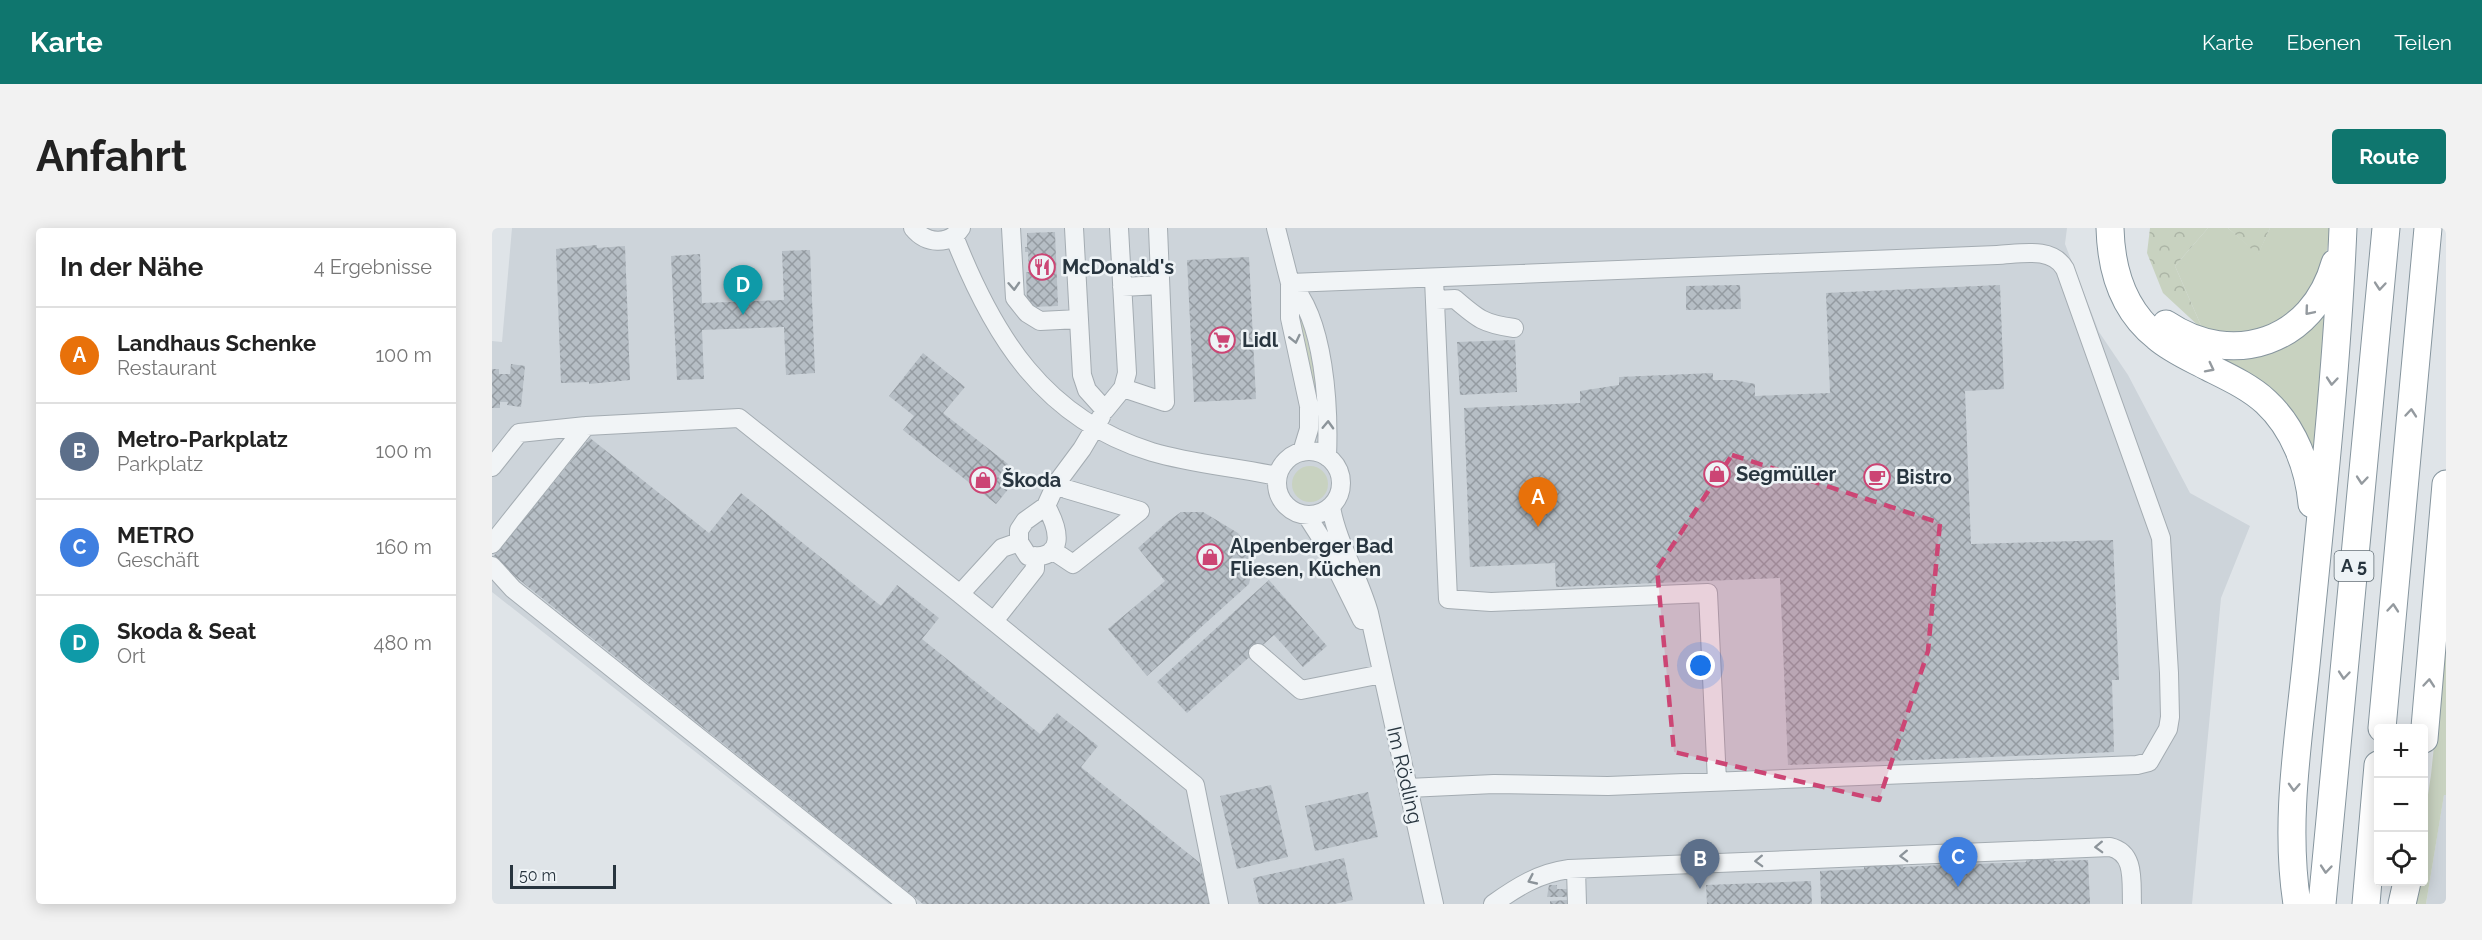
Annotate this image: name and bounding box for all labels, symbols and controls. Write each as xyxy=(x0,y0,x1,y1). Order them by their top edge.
text: Karte xyxy=(30,26,103,59)
text: Karte xyxy=(2202,30,2253,55)
text: Ebenen xyxy=(2286,30,2361,55)
text: Teilen xyxy=(2394,30,2452,55)
button: Route xyxy=(2332,129,2446,184)
text: Anfahrt xyxy=(36,132,187,181)
text: In der Nähe xyxy=(60,252,203,282)
restaurant icon: McDonald's xyxy=(1027,252,1057,282)
text: 4 Ergebnisse xyxy=(314,255,432,279)
place label: McDonald's xyxy=(1062,255,1174,279)
pin: D xyxy=(724,266,762,315)
one-way arrow xyxy=(1008,282,1021,291)
one-way arrow xyxy=(2374,282,2387,291)
one-way arrow xyxy=(2306,304,2317,315)
supermarket icon: Lidl xyxy=(1207,325,1237,355)
place label: Lidl xyxy=(1242,328,1279,352)
text: Landhaus Schenke xyxy=(117,330,316,356)
one-way arrow xyxy=(1288,334,1301,344)
text: A xyxy=(73,343,86,367)
text: 100 m xyxy=(375,343,432,367)
text: Restaurant xyxy=(117,356,217,380)
one-way arrow xyxy=(2204,361,2214,372)
one-way arrow xyxy=(2326,377,2339,386)
one-way arrow xyxy=(2404,409,2417,418)
one-way arrow xyxy=(1322,420,1334,429)
text: Metro-Parkplatz xyxy=(117,426,288,452)
text: B xyxy=(73,439,86,463)
text: 100 m xyxy=(375,439,432,463)
text: Parkplatz xyxy=(117,452,203,476)
shop icon: Segmüller xyxy=(1702,459,1732,489)
place label: Segmüller xyxy=(1736,462,1837,486)
cafe icon: Bistro xyxy=(1862,462,1892,492)
shop icon: Škoda xyxy=(968,465,998,495)
place label: Bistro xyxy=(1896,465,1952,489)
place label: Škoda xyxy=(1002,467,1061,492)
one-way arrow xyxy=(2356,476,2369,485)
pin: A xyxy=(1518,478,1558,527)
text: METRO xyxy=(117,522,194,548)
place label: Alpenberger Bad Fliesen, Küchen xyxy=(1230,534,1394,581)
text: C xyxy=(73,535,86,559)
text: 160 m xyxy=(376,535,432,559)
shop icon: Alpenberger Bad Fliesen, Küchen xyxy=(1195,542,1225,572)
text: Geschäft xyxy=(117,548,199,572)
road number: A 5 xyxy=(2334,551,2374,581)
one-way arrow xyxy=(2386,603,2399,612)
text: Skoda & Seat xyxy=(117,618,256,644)
text: D xyxy=(72,631,87,655)
text: 480 m xyxy=(374,631,432,655)
text: Ort xyxy=(117,644,146,668)
your location xyxy=(1686,651,1715,680)
one-way arrow xyxy=(2338,670,2351,679)
one-way arrow xyxy=(2422,678,2435,688)
street label: Im Rödling xyxy=(1382,724,1428,826)
map controls xyxy=(2374,724,2428,886)
button: + xyxy=(2374,724,2428,778)
button: − xyxy=(2374,778,2428,832)
one-way arrow xyxy=(2288,783,2301,792)
button: locate xyxy=(2374,832,2428,886)
pin: C xyxy=(1938,838,1978,887)
pin: B xyxy=(1680,840,1720,889)
one-way arrow xyxy=(2094,841,2103,854)
one-way arrow xyxy=(1900,849,1909,862)
one-way arrow xyxy=(1755,855,1764,868)
scale bar xyxy=(510,862,616,890)
one-way arrow xyxy=(2320,864,2333,873)
text: 50 m xyxy=(519,866,556,885)
one-way arrow xyxy=(1527,872,1538,884)

